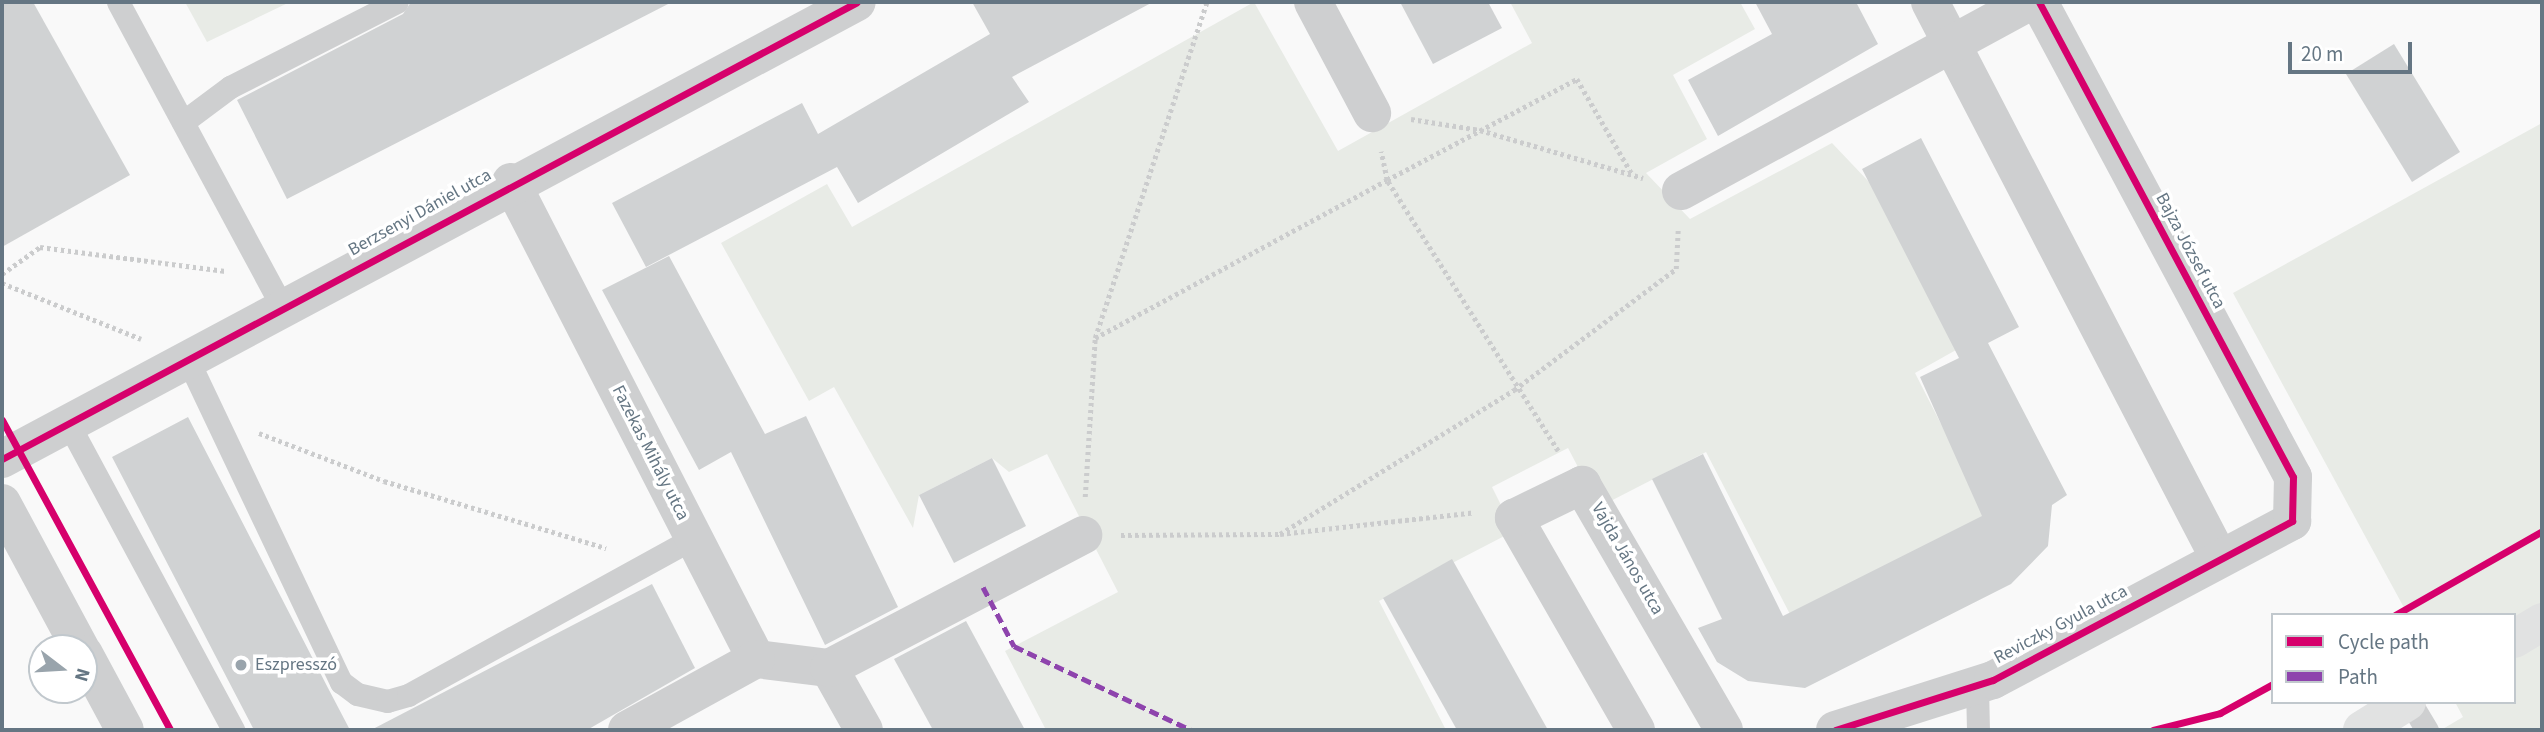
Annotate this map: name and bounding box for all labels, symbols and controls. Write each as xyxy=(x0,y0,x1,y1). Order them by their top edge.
scale bar xyxy=(2292,28,2416,72)
text: 20 m xyxy=(2301,39,2343,69)
street label: Berzsenyi Dániel utca xyxy=(345,165,495,261)
street label: Bajza József utca xyxy=(2150,189,2230,313)
street label: Fazekas Mihály utca xyxy=(607,382,693,524)
street label: Vajda János utca xyxy=(1586,499,1668,619)
street label: Reviczky Gyula utca xyxy=(1991,581,2131,669)
legend xyxy=(2271,613,2516,704)
text: Cycle path xyxy=(2338,627,2429,657)
north arrow xyxy=(28,634,98,704)
place label: Eszpresszó xyxy=(255,654,337,676)
marker: Eszpresszó xyxy=(233,657,249,673)
text: Path xyxy=(2338,662,2378,692)
text: N xyxy=(67,665,96,685)

